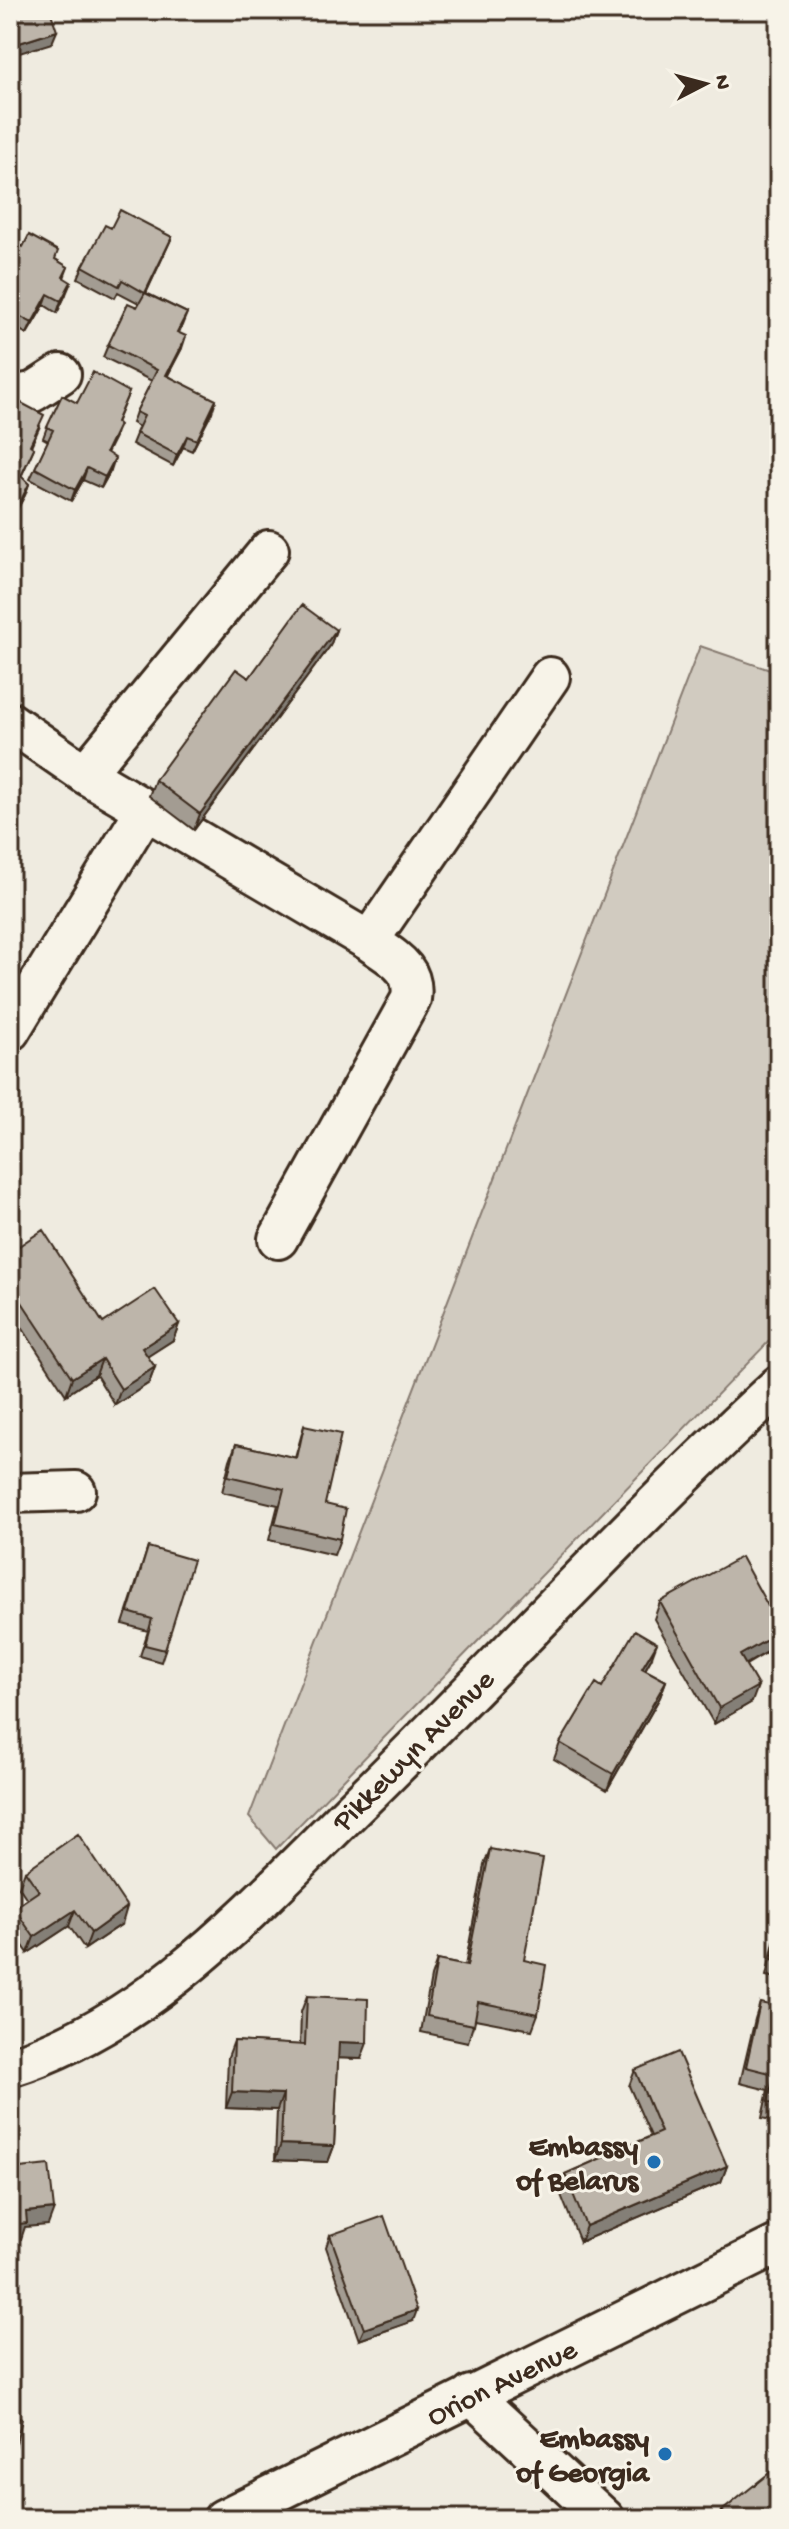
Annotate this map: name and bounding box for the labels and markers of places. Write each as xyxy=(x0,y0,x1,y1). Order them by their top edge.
place label: Embassy of Belarus xyxy=(515,2132,640,2201)
marker: Embassy of Belarus xyxy=(645,2153,663,2171)
place label: Embassy of Georgia xyxy=(515,2424,650,2493)
marker: Embassy of Georgia xyxy=(656,2445,674,2463)

